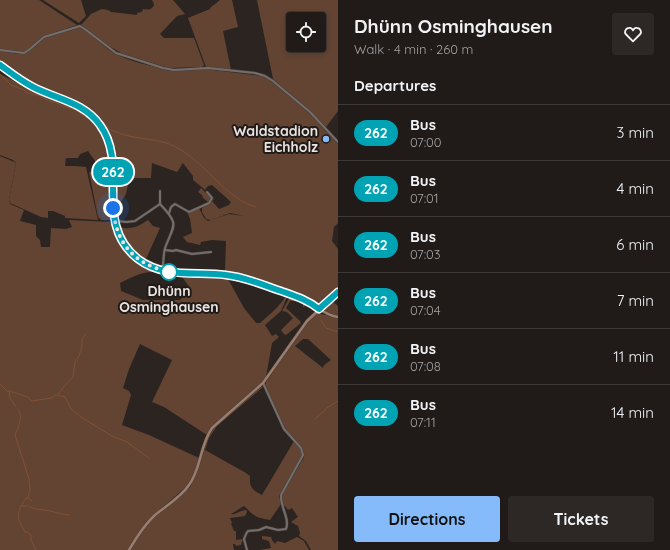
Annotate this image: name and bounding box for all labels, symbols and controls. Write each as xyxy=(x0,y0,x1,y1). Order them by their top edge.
map controls xyxy=(286,12,326,52)
button: locate xyxy=(286,12,326,52)
button: heart xyxy=(612,13,654,55)
text: Dhünn Osminghausen xyxy=(354,14,553,38)
text: Walk · 4 min · 260 m xyxy=(354,41,473,57)
text: Departures xyxy=(354,76,436,95)
text: Bus xyxy=(410,115,436,134)
place label: Waldstadion Eichholz xyxy=(233,122,318,156)
text: 3 min xyxy=(616,123,654,142)
text: 262 xyxy=(364,124,388,142)
marker: Waldstadion Eichholz xyxy=(321,134,331,144)
text: 07:00 xyxy=(410,134,442,150)
line badge: 262 xyxy=(90,159,136,185)
text: 262 xyxy=(101,163,125,181)
text: Bus xyxy=(410,171,436,190)
text: 4 min xyxy=(616,179,654,198)
text: 262 xyxy=(364,180,388,198)
text: 07:01 xyxy=(410,190,439,206)
your location xyxy=(103,198,123,218)
text: Bus xyxy=(410,227,436,246)
text: 6 min xyxy=(616,235,654,254)
text: 262 xyxy=(364,236,388,254)
text: 07:03 xyxy=(410,246,441,262)
marker: Dhünn Osminghausen xyxy=(160,263,178,281)
place label: Dhünn Osminghausen xyxy=(119,282,219,316)
text: Bus xyxy=(410,283,436,302)
text: 7 min xyxy=(617,291,654,310)
text: 262 xyxy=(364,292,388,310)
text: 07:04 xyxy=(410,302,441,318)
text: Bus xyxy=(410,339,436,358)
text: 11 min xyxy=(613,347,654,366)
text: 262 xyxy=(364,348,388,366)
text: 07:08 xyxy=(410,358,441,374)
text: Bus xyxy=(410,395,436,414)
text: 14 min xyxy=(611,403,654,422)
text: 262 xyxy=(364,404,388,422)
text: 07:11 xyxy=(410,414,436,430)
button: Directions xyxy=(354,496,500,542)
button: Tickets xyxy=(508,496,654,542)

